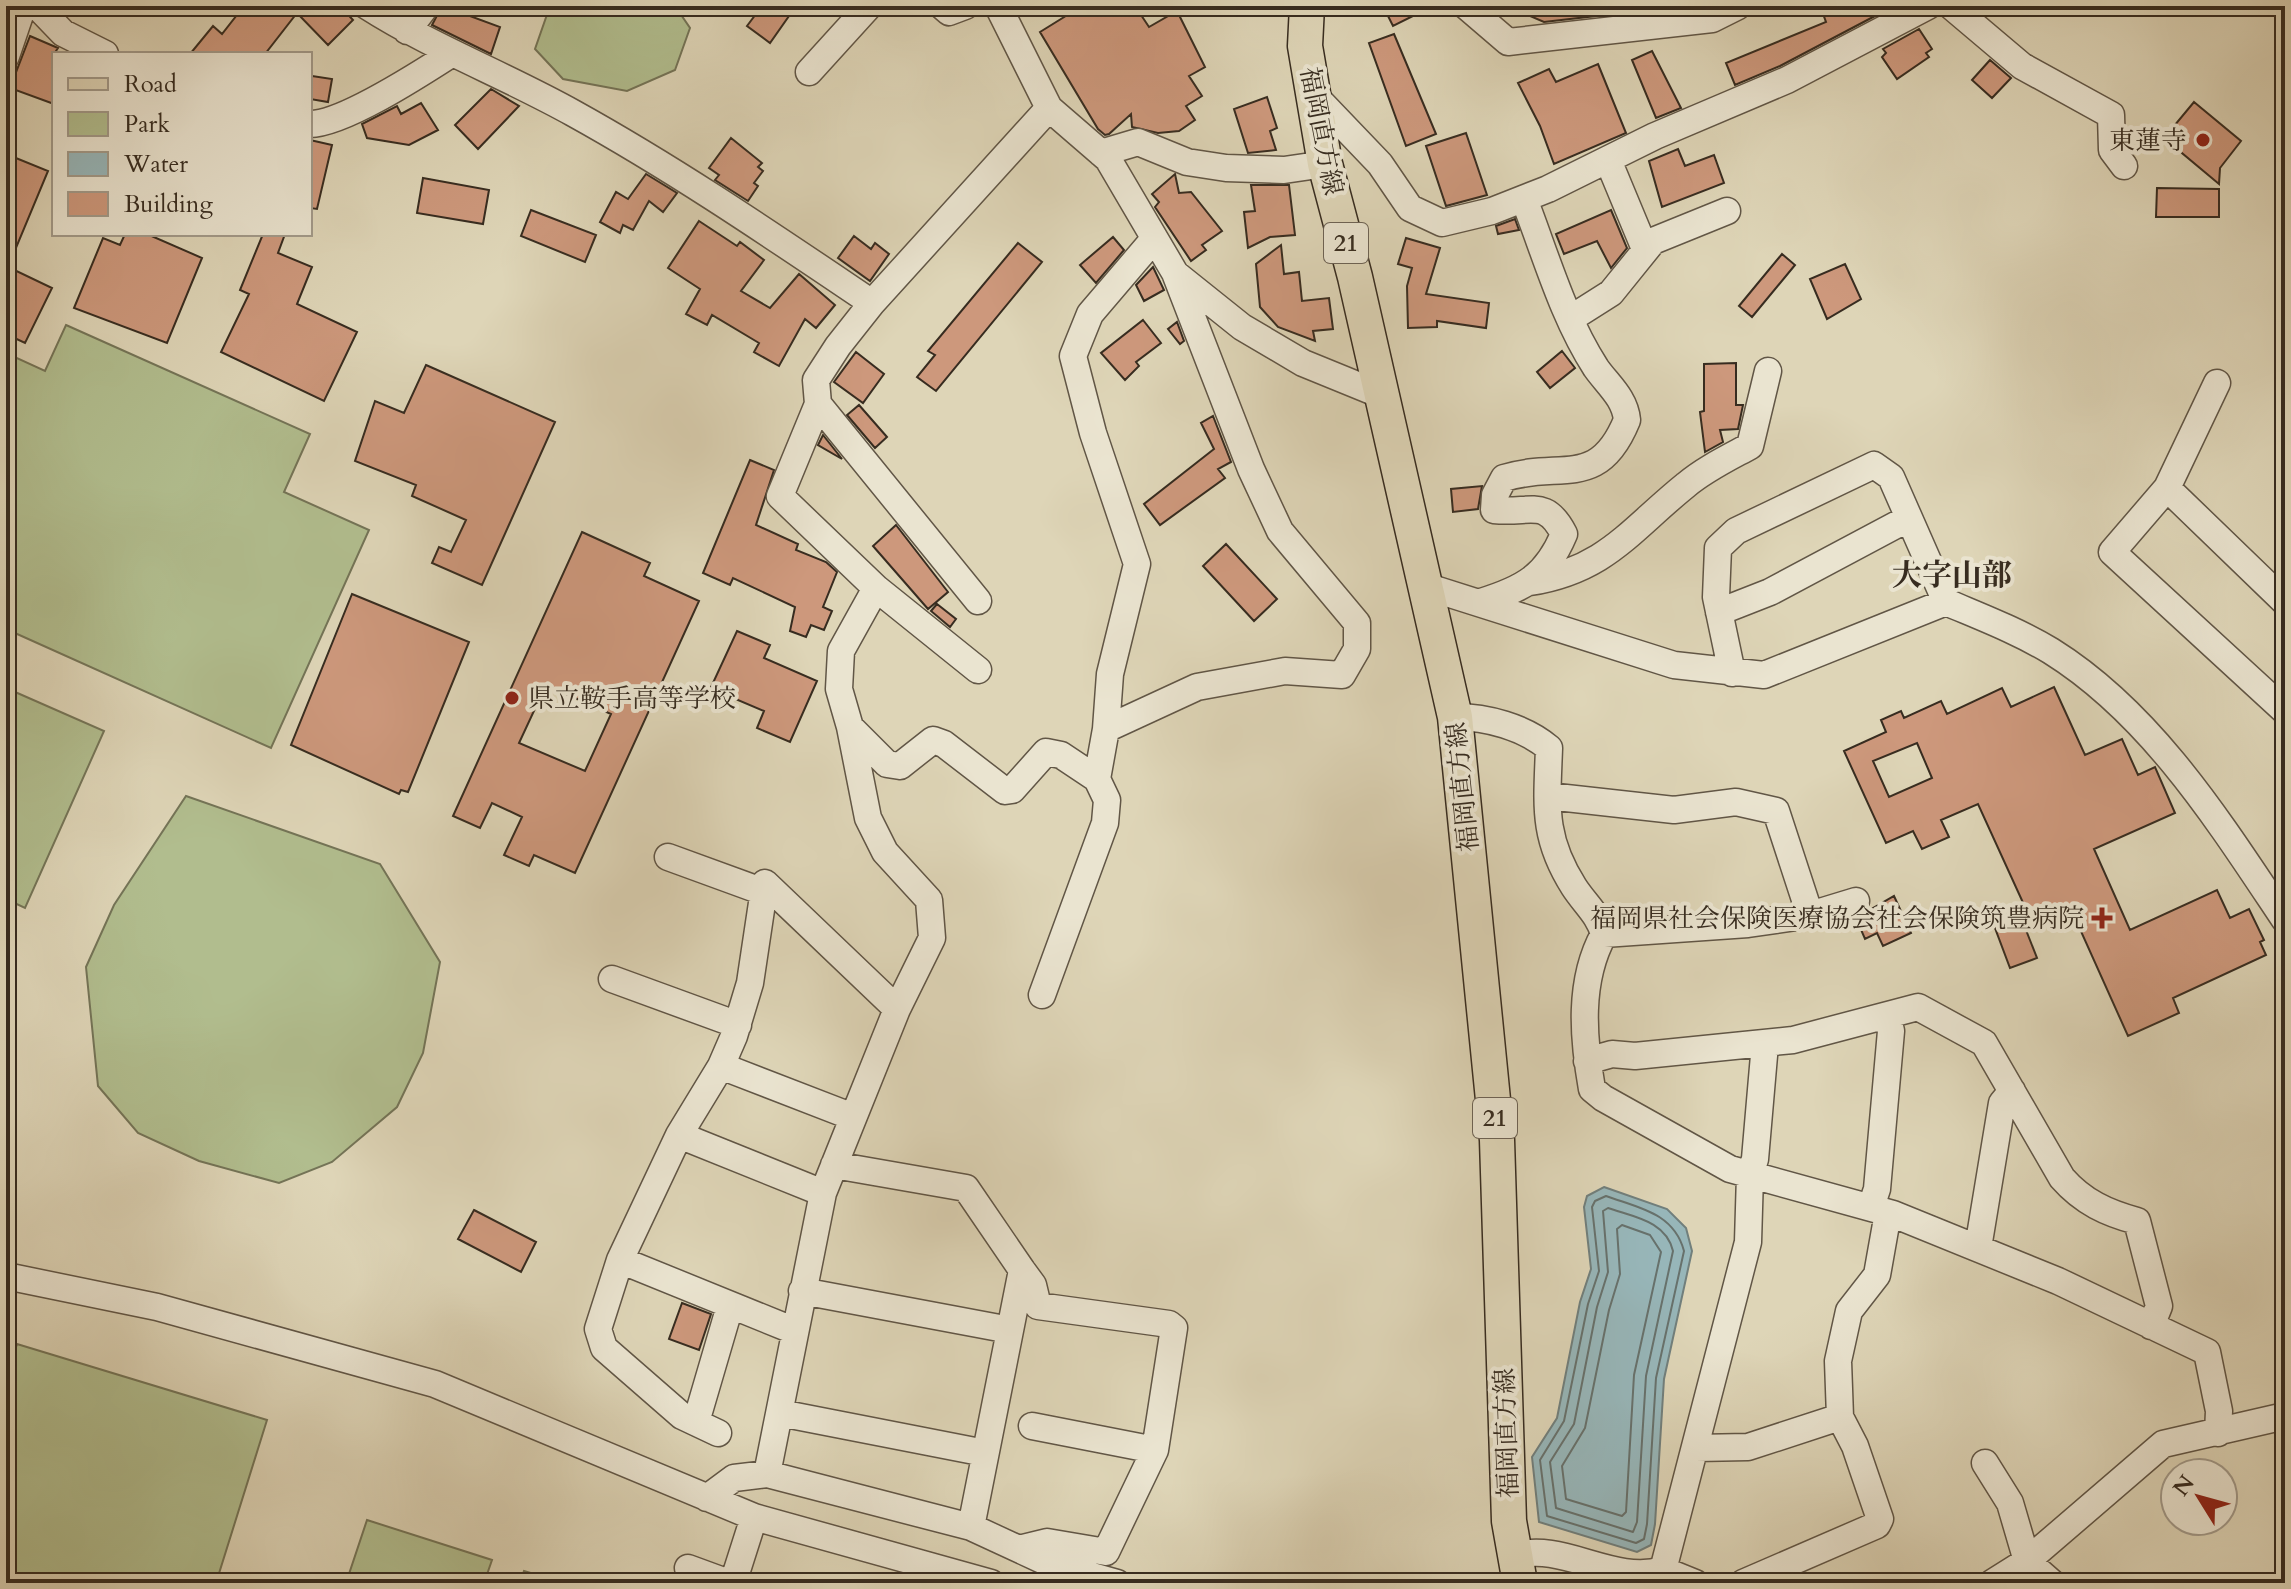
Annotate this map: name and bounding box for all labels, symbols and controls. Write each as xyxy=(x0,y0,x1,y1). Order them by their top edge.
legend xyxy=(52,52,312,236)
street label: 福岡直方線 xyxy=(1292,64,1351,198)
text: Road xyxy=(124,68,177,101)
text: Park xyxy=(124,108,170,141)
place label: 東蓮寺 xyxy=(2109,123,2187,158)
marker: 東蓮寺 xyxy=(2194,131,2212,149)
text: Water xyxy=(123,148,188,181)
text: Building xyxy=(124,188,214,221)
road number: 21 xyxy=(1324,223,1368,263)
district label: 大字山部 xyxy=(1892,555,2012,596)
place label: 県立鞍手高等学校 xyxy=(528,681,736,716)
marker: 県立鞍手高等学校 xyxy=(503,689,521,707)
street label: 福岡直方線 xyxy=(1438,720,1487,853)
place label: 福岡県社会保険医療協会社会保険筑豊病院 xyxy=(1590,901,2084,936)
marker: 福岡県社会保険医療協会社会保険筑豊病院 xyxy=(2091,907,2113,929)
road number: 21 xyxy=(1473,1098,1517,1138)
street label: 福岡直方線 xyxy=(1487,1367,1526,1499)
north arrow xyxy=(2159,1457,2239,1537)
text: N xyxy=(2166,1469,2202,1502)

